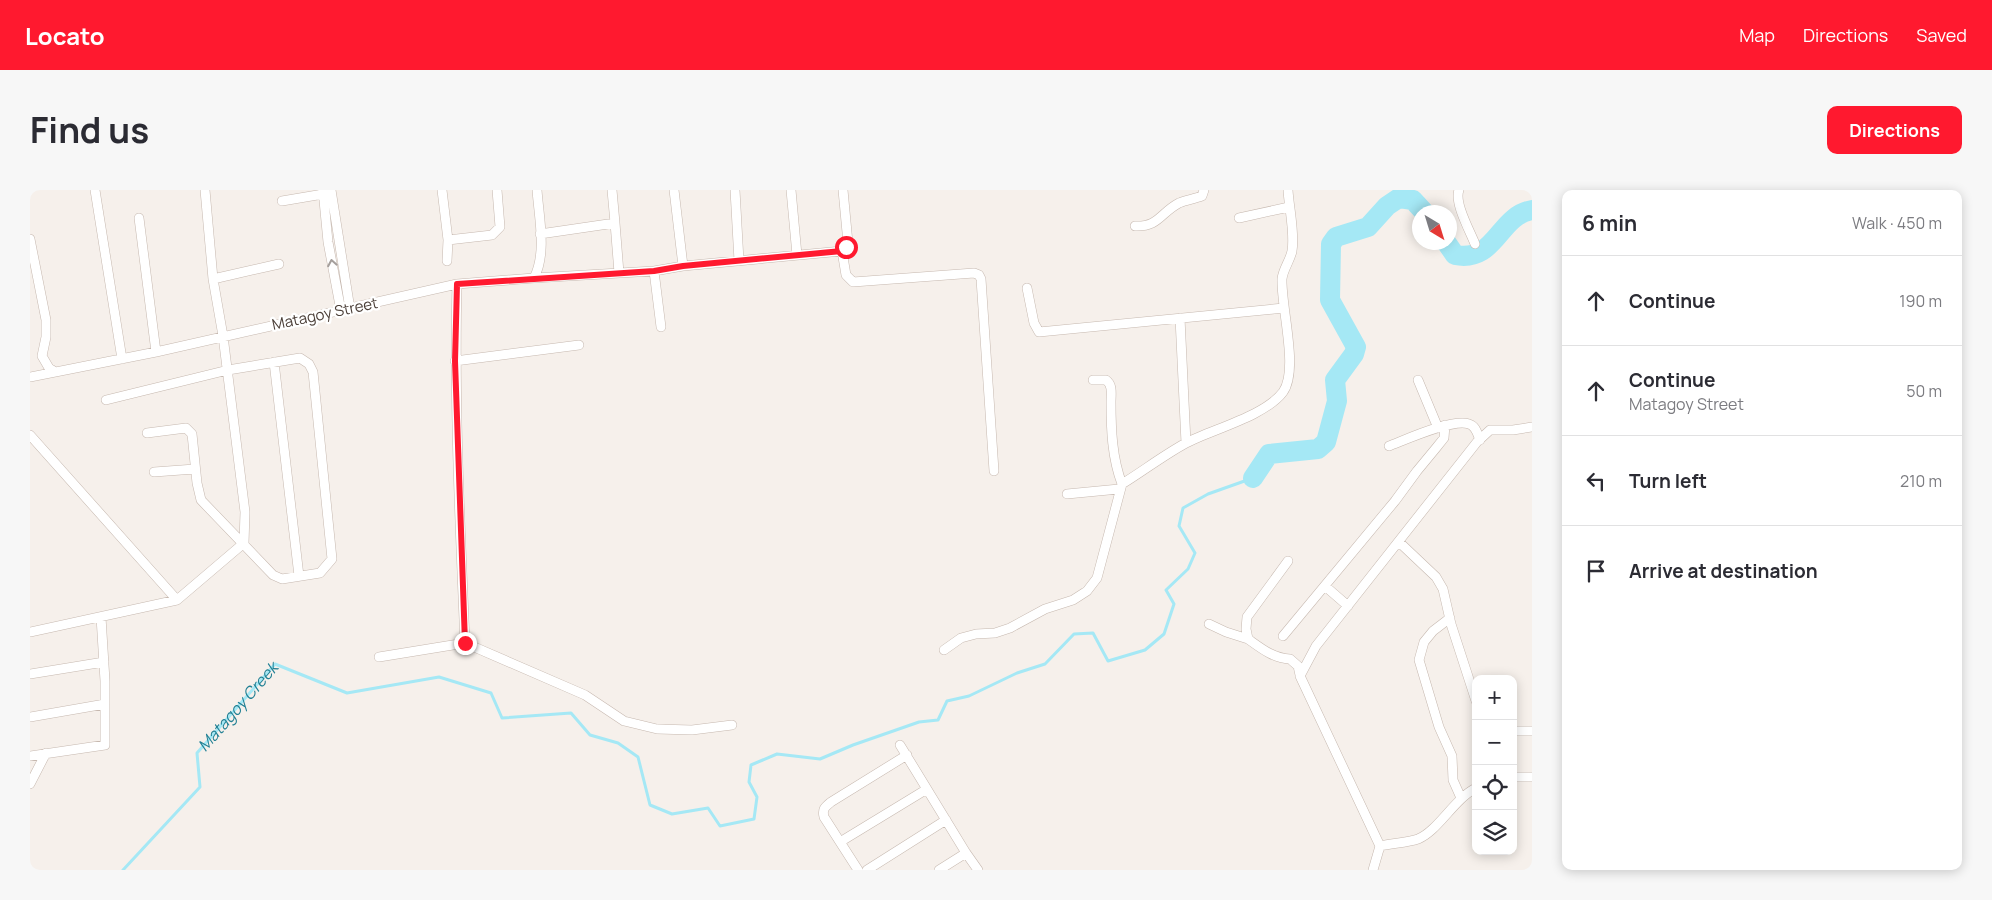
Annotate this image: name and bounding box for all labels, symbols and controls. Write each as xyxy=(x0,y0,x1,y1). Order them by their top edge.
text: Locato xyxy=(25,19,105,52)
text: Map xyxy=(1739,23,1775,47)
text: Directions xyxy=(1803,23,1888,47)
text: Saved xyxy=(1916,23,1967,47)
text: Find us xyxy=(30,106,149,154)
button: Directions xyxy=(1827,106,1962,154)
north arrow xyxy=(1412,205,1457,250)
text: 6 min xyxy=(1582,209,1637,237)
text: Walk · 450 m xyxy=(1852,212,1942,234)
route start xyxy=(835,236,858,259)
one-way arrow xyxy=(327,259,337,268)
icon: ahead xyxy=(1582,287,1610,315)
text: Continue xyxy=(1629,288,1715,314)
text: 190 m xyxy=(1899,290,1942,312)
street label: Matagoy Street xyxy=(270,292,380,335)
text: Continue xyxy=(1629,367,1715,393)
icon: ahead xyxy=(1582,377,1610,405)
text: 50 m xyxy=(1906,380,1942,402)
text: Matagoy Street xyxy=(1629,393,1744,415)
icon: left xyxy=(1582,467,1610,495)
text: Turn left xyxy=(1629,468,1707,494)
text: 210 m xyxy=(1900,470,1942,492)
icon: arrive xyxy=(1582,557,1610,585)
text: Arrive at destination xyxy=(1629,558,1818,584)
route end xyxy=(454,632,477,655)
water label: Matagoy Creek xyxy=(193,656,284,756)
map controls xyxy=(1472,675,1517,855)
button: + xyxy=(1472,675,1517,720)
button: − xyxy=(1472,720,1517,765)
button: locate xyxy=(1472,765,1517,810)
button: layers xyxy=(1472,810,1517,855)

